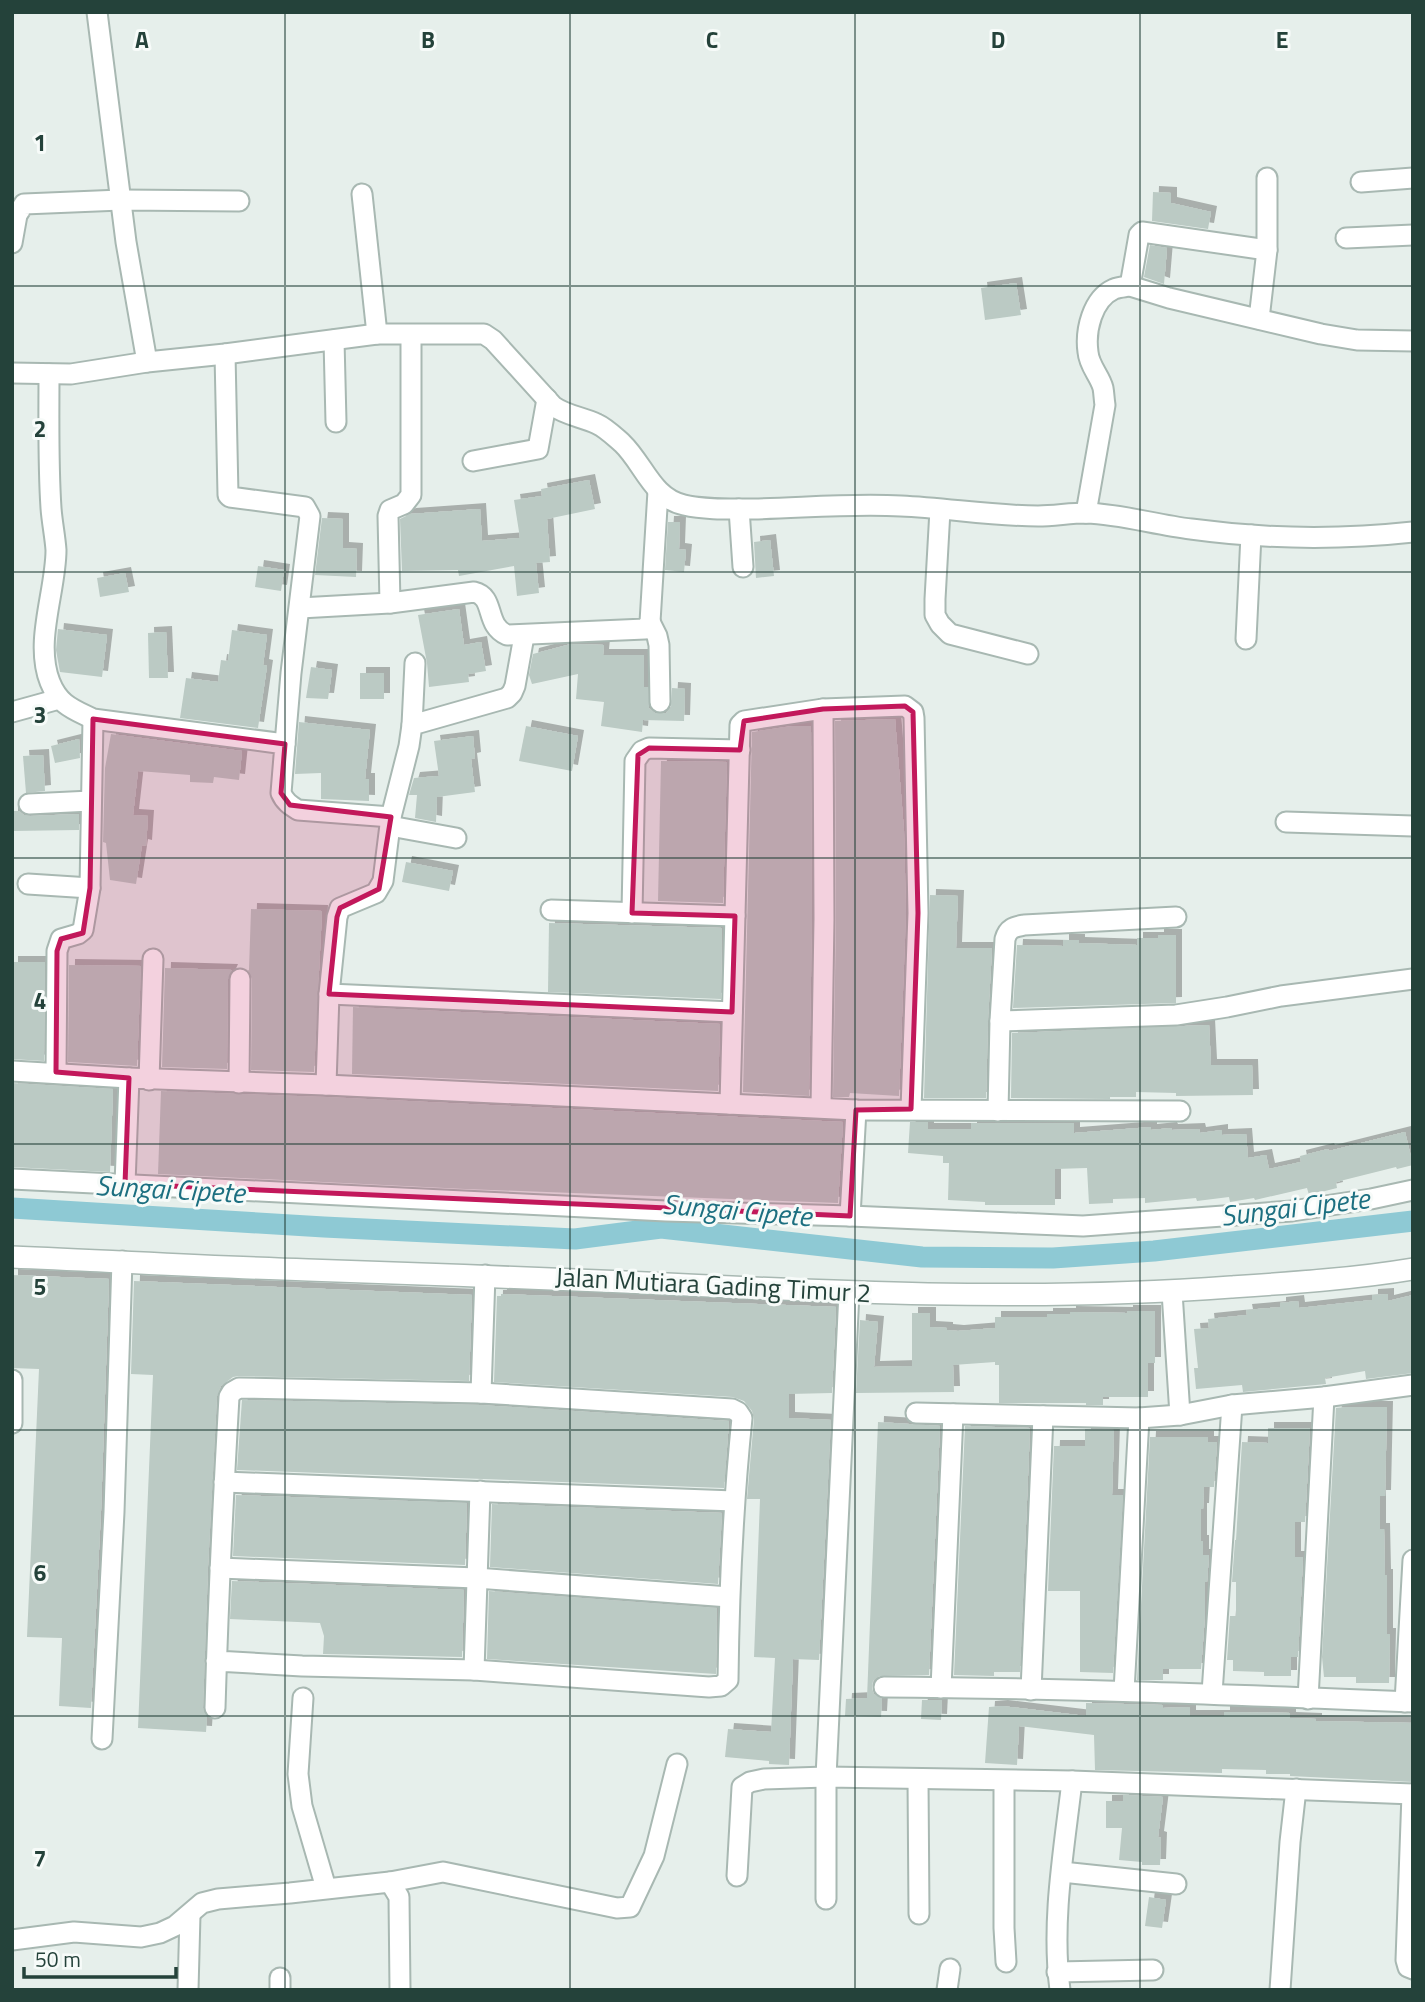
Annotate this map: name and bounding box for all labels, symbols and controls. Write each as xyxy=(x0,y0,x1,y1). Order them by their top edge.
text: A xyxy=(135,22,149,57)
text: B xyxy=(421,22,435,57)
text: C xyxy=(706,22,718,57)
text: D xyxy=(991,22,1005,57)
text: E xyxy=(1276,22,1288,57)
text: 1 xyxy=(34,125,46,160)
text: 2 xyxy=(34,411,46,446)
text: 3 xyxy=(34,697,46,732)
text: 4 xyxy=(34,983,46,1018)
water label: Sungai Cipete xyxy=(94,1163,248,1214)
water label: Sungai Cipete xyxy=(1218,1176,1374,1237)
water label: Sungai Cipete xyxy=(661,1182,815,1238)
street label: Jalan Mutiara Gading Timur 2 xyxy=(554,1257,872,1312)
text: 5 xyxy=(34,1269,46,1304)
text: 6 xyxy=(34,1555,47,1590)
text: 7 xyxy=(34,1841,46,1876)
scale bar xyxy=(24,1936,177,1980)
text: 50 m xyxy=(35,1943,81,1975)

